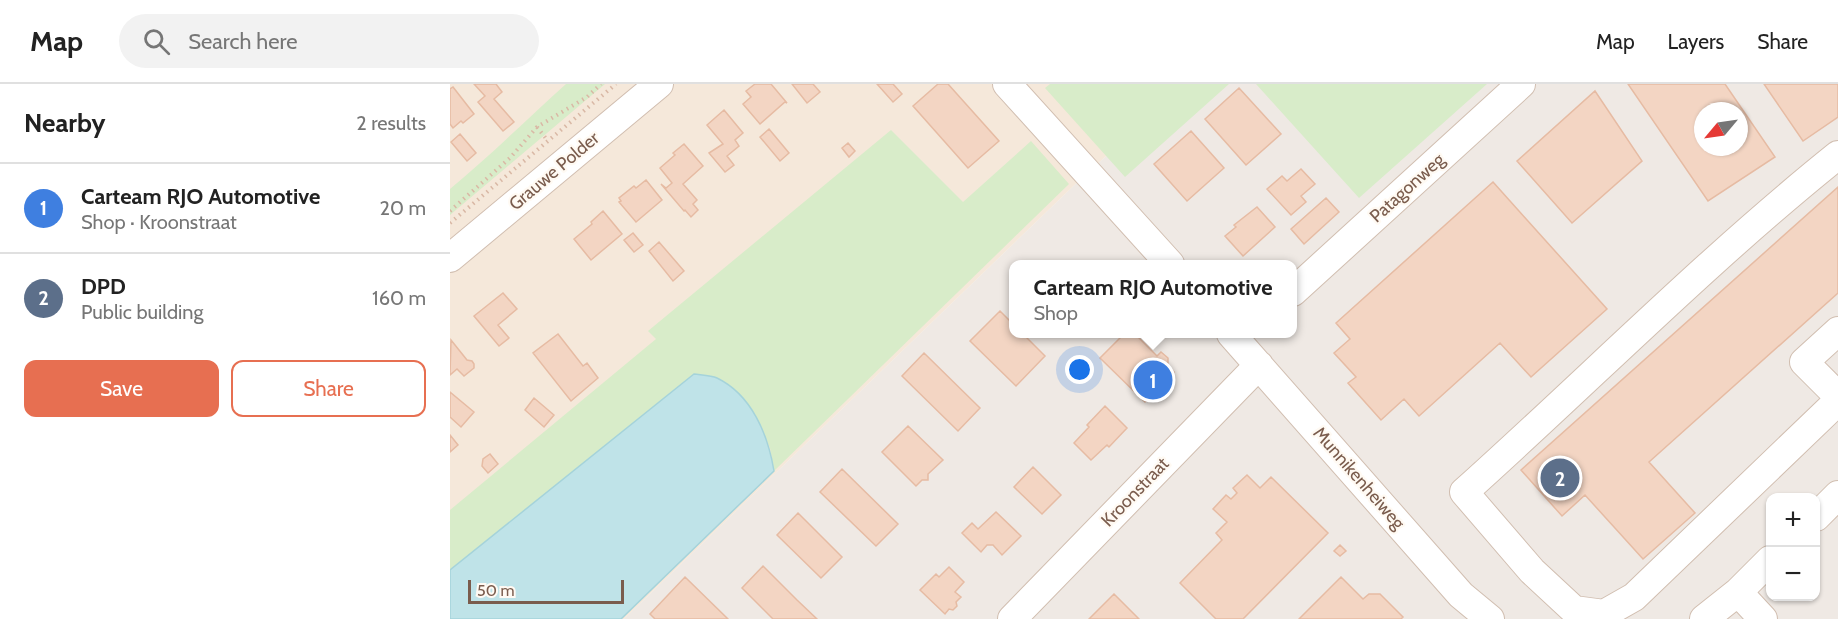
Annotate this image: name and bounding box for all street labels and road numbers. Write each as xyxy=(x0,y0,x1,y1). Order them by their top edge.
street label: Grauwe Polder xyxy=(504,127,604,215)
street label: Patagonweg xyxy=(1365,148,1450,227)
street label: Munnikenheiweg xyxy=(1308,422,1410,535)
street label: Kroonstraat xyxy=(1097,453,1173,531)

